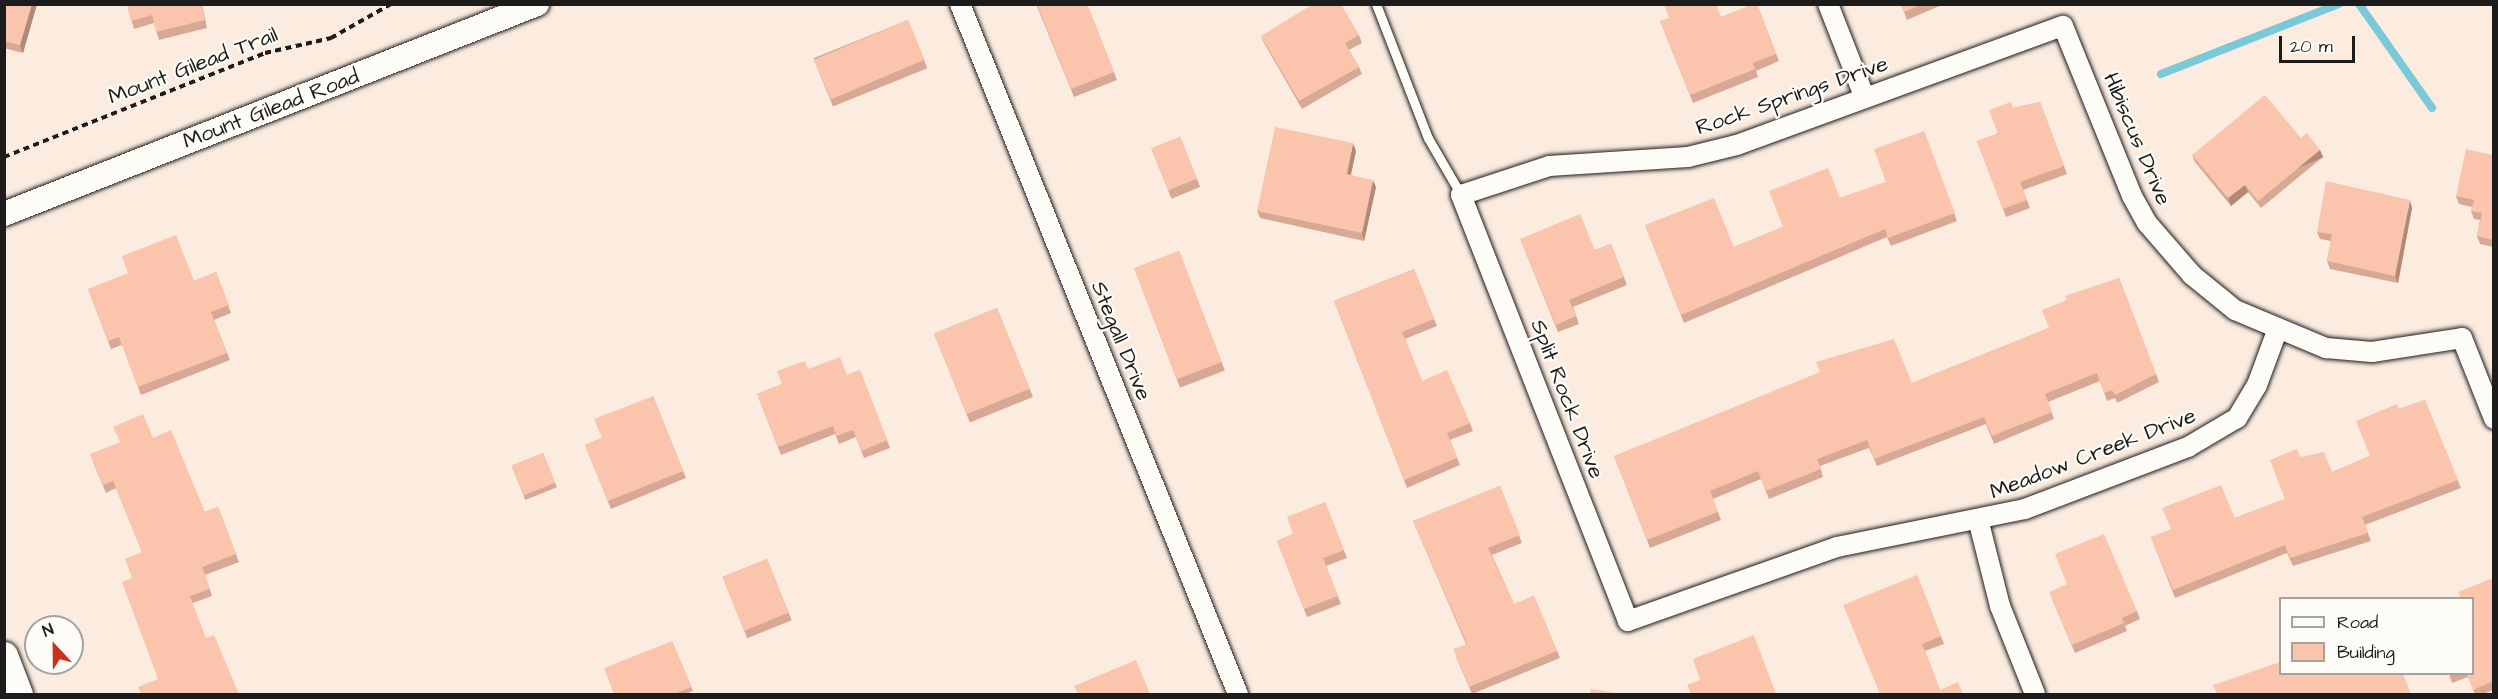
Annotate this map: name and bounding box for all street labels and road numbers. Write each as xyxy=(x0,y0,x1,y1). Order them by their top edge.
street label: Mount Gilead Trail xyxy=(104,22,282,110)
street label: Rock Springs Drive xyxy=(1692,51,1892,141)
street label: Mount Gilead Road xyxy=(179,63,363,155)
street label: Hibiscus Drive xyxy=(2097,69,2177,209)
street label: Stegall Drive xyxy=(1085,278,1157,404)
street label: Split Rock Drive xyxy=(1525,316,1609,482)
street label: Meadow Creek Drive xyxy=(1986,403,2200,505)

